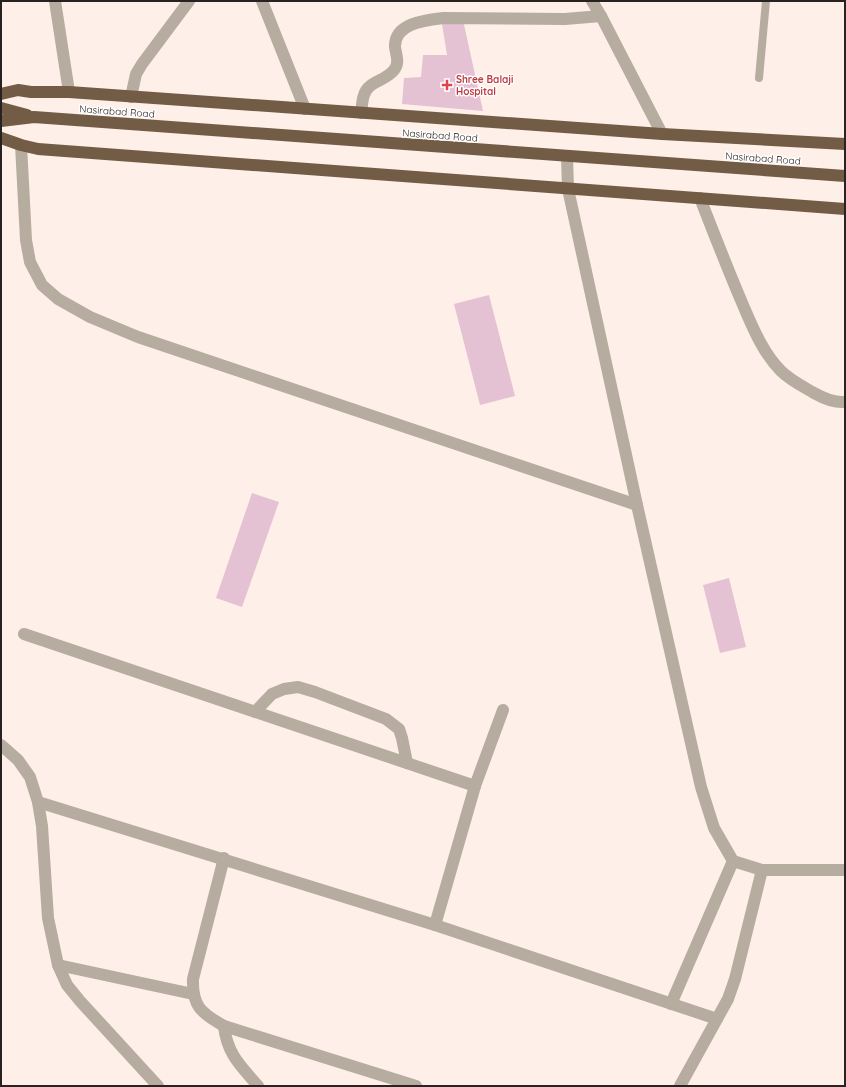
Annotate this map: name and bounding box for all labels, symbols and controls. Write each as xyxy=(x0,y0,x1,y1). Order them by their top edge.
place label: Shree Balaji Hospital xyxy=(456,73,513,98)
marker: Shree Balaji Hospital xyxy=(441,79,453,91)
street label: Nasirabad Road xyxy=(79,102,155,121)
street label: Nasirabad Road xyxy=(402,126,478,145)
street label: Nasirabad Road xyxy=(725,149,801,168)

